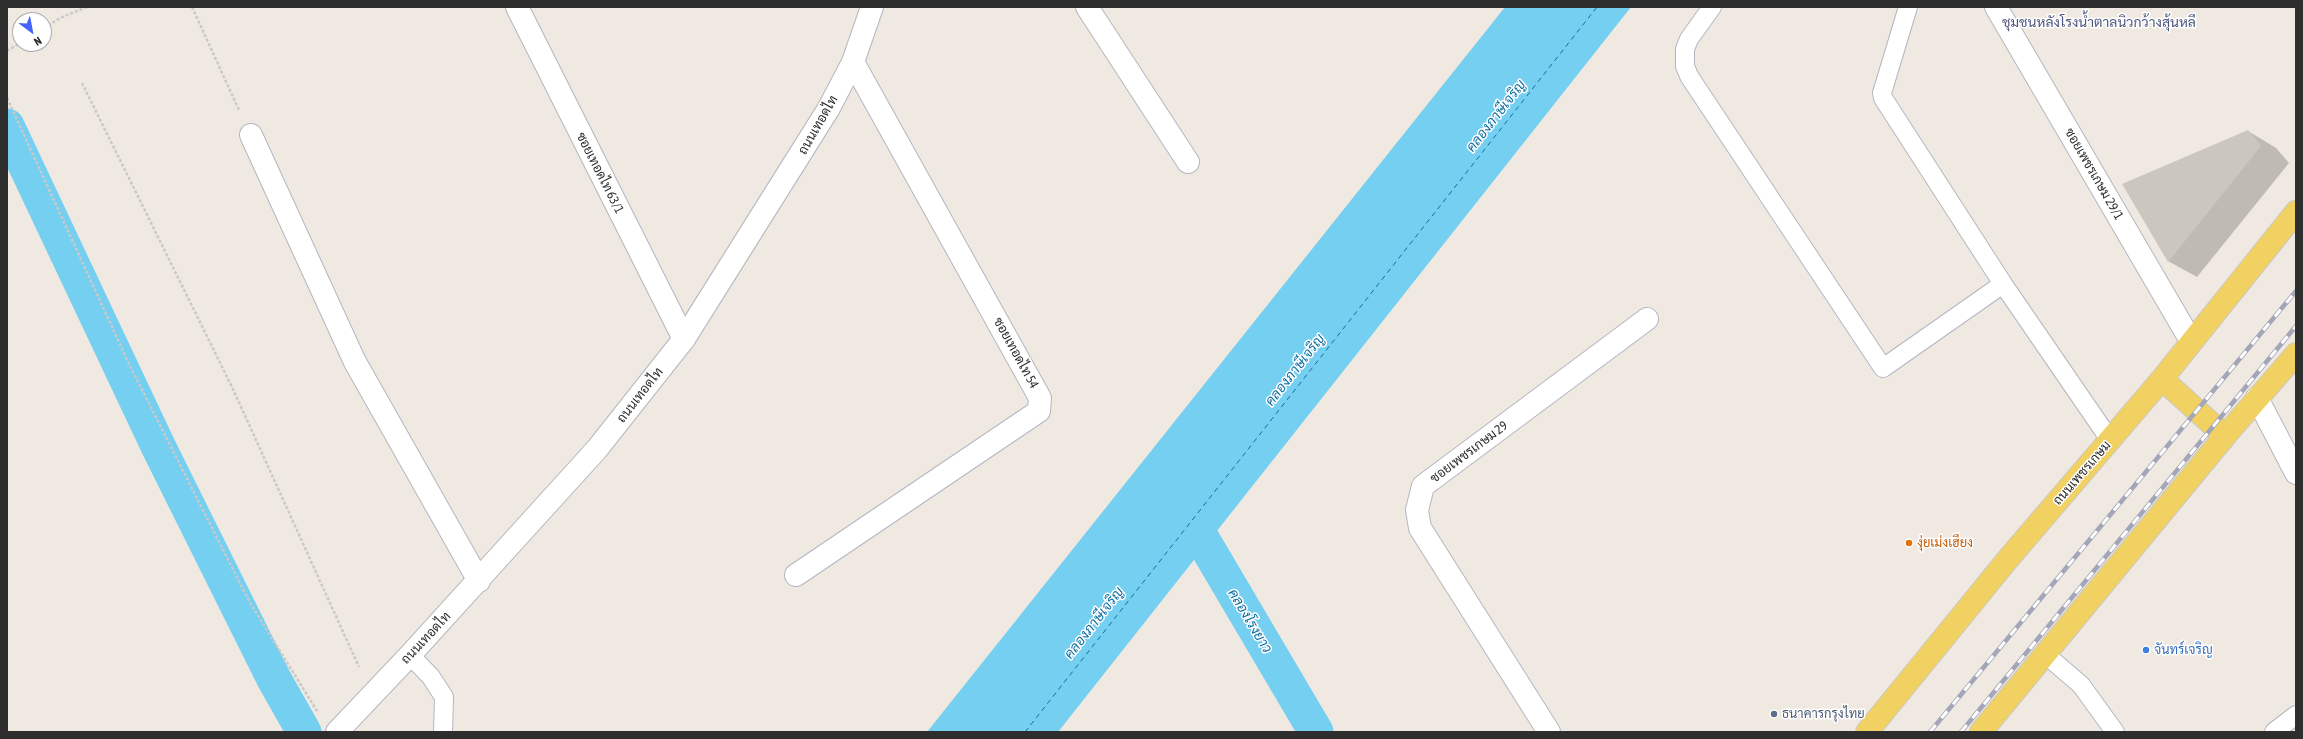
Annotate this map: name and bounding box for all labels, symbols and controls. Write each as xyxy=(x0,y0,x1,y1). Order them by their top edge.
north arrow xyxy=(12,12,52,52)
district label: ชุมชนหลังโรงน้ำตาลนิวกว้างสุ้นหลี xyxy=(2002,15,2196,31)
text: N xyxy=(32,35,44,48)
water label: คลองภาษีเจริญ xyxy=(1463,77,1529,155)
street label: ถนนเทอดไท xyxy=(795,93,841,157)
street label: ซอยเพชรเกษม 29/1 xyxy=(2061,125,2127,223)
street label: ซอยเทอดไท 63/1 xyxy=(573,130,627,216)
street label: ซอยเทอดไท 54 xyxy=(990,315,1042,391)
water label: คลองภาษีเจริญ xyxy=(1262,331,1328,409)
street label: ถนนเทอดไท xyxy=(614,364,666,426)
street label: ซอยเพชรเกษม 29 xyxy=(1427,418,1511,486)
street label: ถนนเพชรเกษม xyxy=(2050,438,2114,508)
place label: งุ่ยเม่งเฮียง xyxy=(1917,535,1973,551)
marker: งุ่ยเม่งเฮียง xyxy=(1904,538,1914,548)
water label: คลองภาษีเจริญ xyxy=(1061,584,1127,662)
water label: คลองโรงยาว xyxy=(1224,586,1276,656)
street label: ถนนเทอดไท xyxy=(398,609,454,667)
place label: จันทร์เจริญ xyxy=(2154,642,2213,658)
marker: จันทร์เจริญ xyxy=(2141,645,2151,655)
place label: ธนาคารกรุงไทย xyxy=(1782,706,1865,722)
marker: ธนาคารกรุงไทย xyxy=(1769,709,1779,719)

